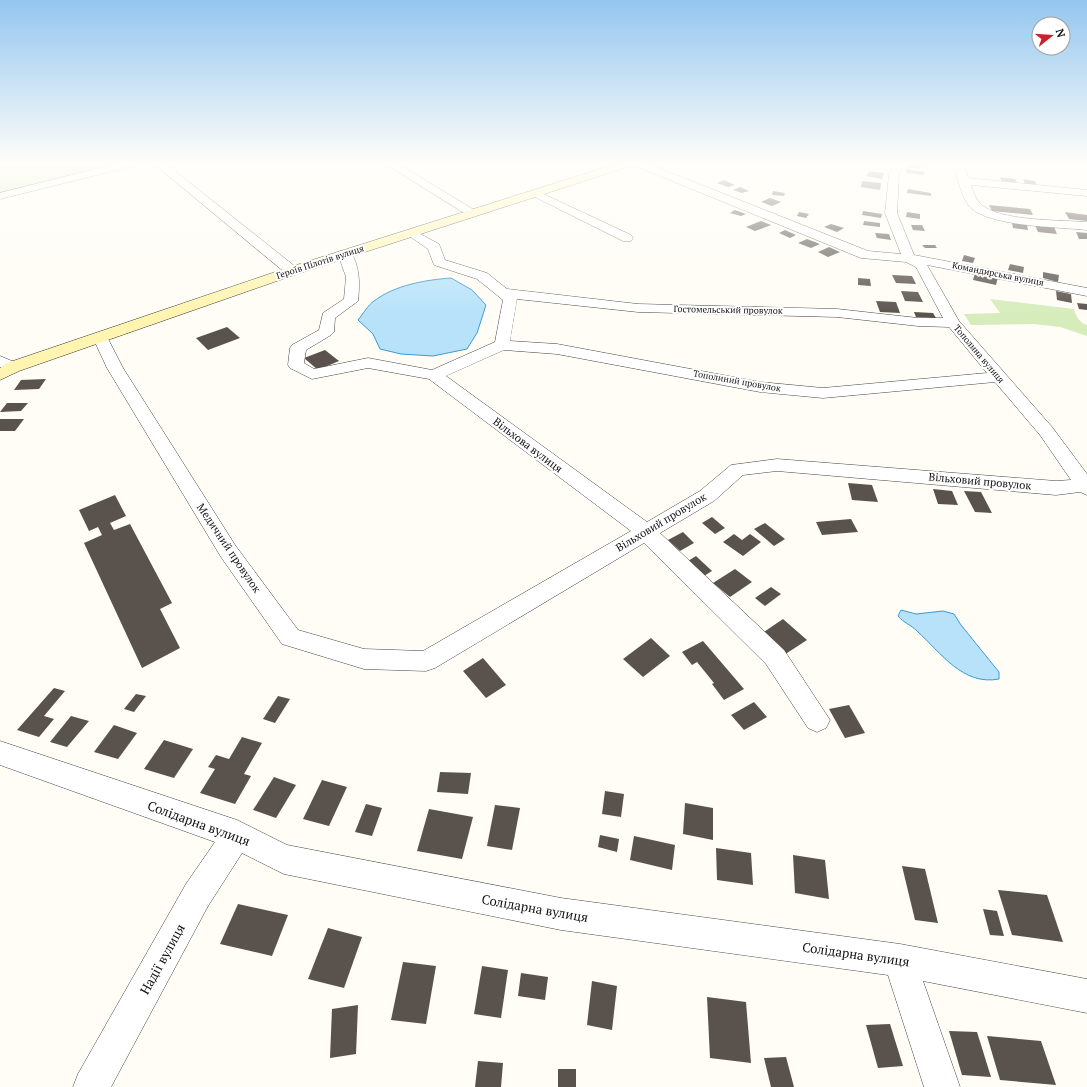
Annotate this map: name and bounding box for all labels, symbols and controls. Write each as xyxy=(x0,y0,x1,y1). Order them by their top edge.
north arrow xyxy=(1031,16,1071,56)
text: N xyxy=(1053,27,1069,40)
street label: Героїв Пілотів вулиця xyxy=(275,242,366,282)
street label: Командирська вулиця xyxy=(951,259,1045,289)
street label: Гостомельський провулок xyxy=(673,303,783,317)
street label: Тополина вулиця xyxy=(951,322,1007,386)
street label: Тополиний провулок xyxy=(692,367,782,395)
street label: Вільхова вулиця xyxy=(490,414,566,476)
street label: Вільховий провулок xyxy=(928,470,1032,492)
street label: Вільховий провулок xyxy=(613,489,709,555)
street label: Медичний провулок xyxy=(194,501,264,596)
street label: Солідарна вулиця xyxy=(145,796,253,850)
street label: Солідарна вулиця xyxy=(480,890,590,926)
street label: Надії вулиця xyxy=(135,920,189,998)
street label: Солідарна вулиця xyxy=(801,938,911,970)

